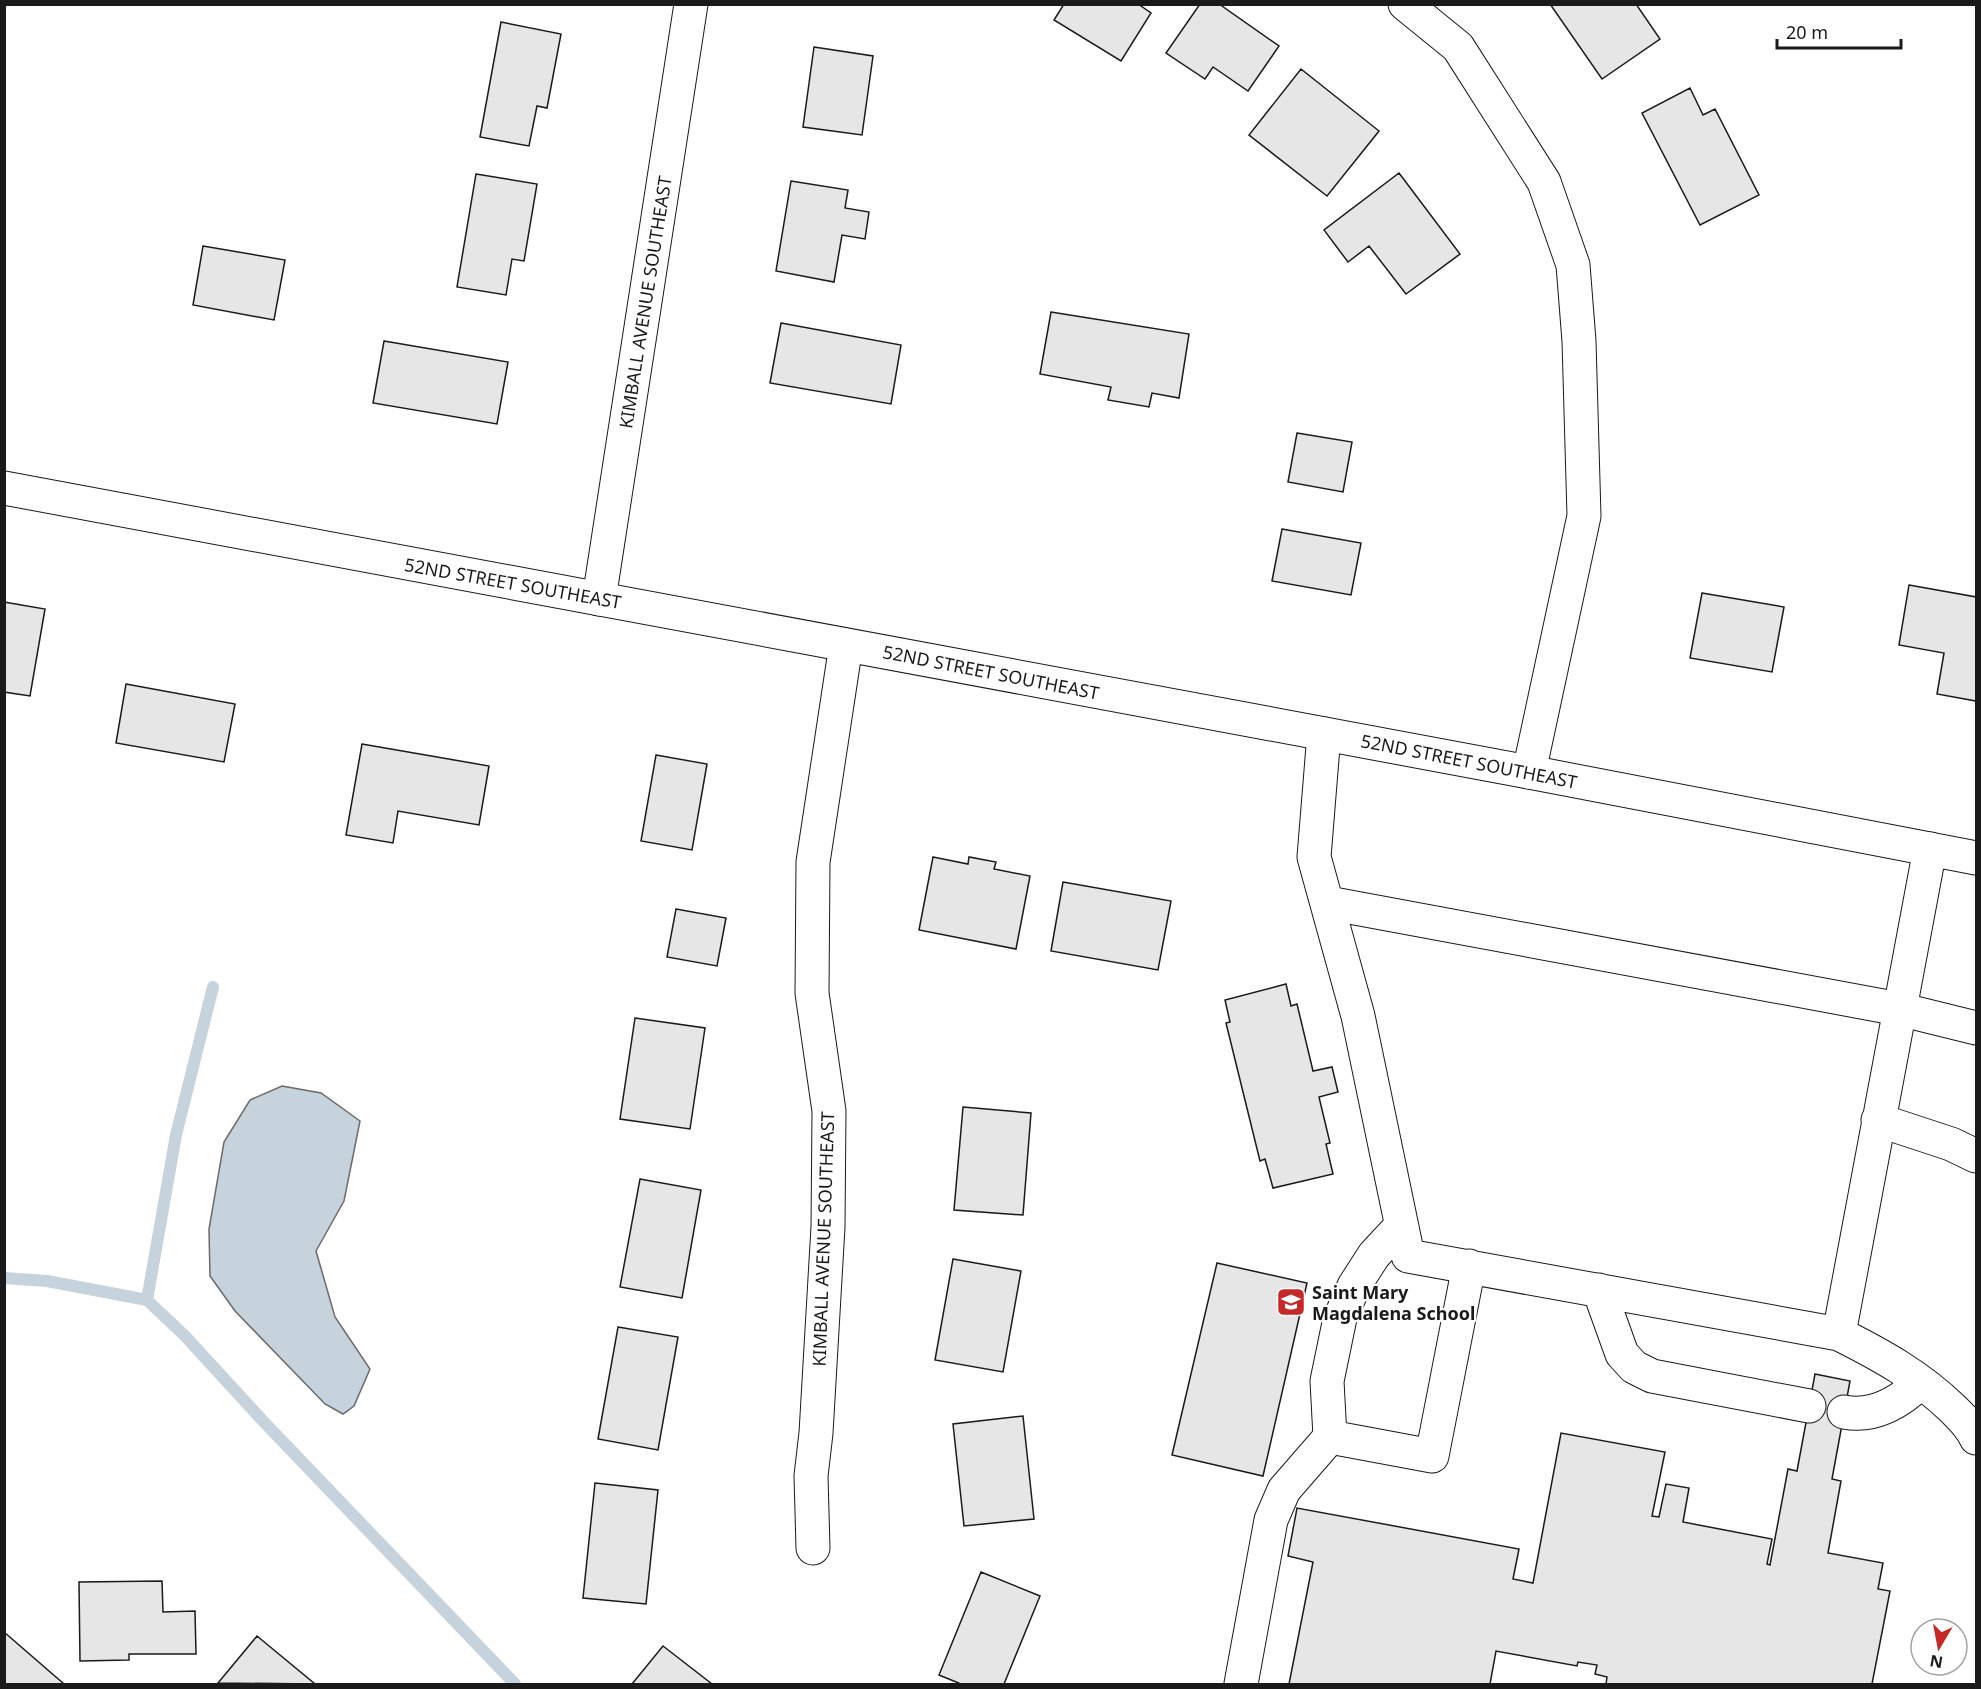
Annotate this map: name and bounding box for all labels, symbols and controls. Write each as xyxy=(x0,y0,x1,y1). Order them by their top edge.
scale bar xyxy=(1777,12,1902,50)
text: 20 m xyxy=(1786,20,1828,44)
street label: KIMBALL AVENUE SOUTHEAST xyxy=(613,174,677,430)
street label: 52ND STREET SOUTHEAST xyxy=(403,552,623,614)
street label: 52ND STREET SOUTHEAST xyxy=(881,639,1101,705)
street label: 52ND STREET SOUTHEAST xyxy=(1359,728,1579,794)
street label: KIMBALL AVENUE SOUTHEAST xyxy=(807,1111,839,1367)
place label: Saint Mary Magdalena School xyxy=(1312,1280,1475,1325)
school or university icon: Saint Mary Magdalena School xyxy=(1275,1286,1307,1318)
north arrow xyxy=(1909,1617,1969,1677)
text: N xyxy=(1928,1650,1945,1674)

